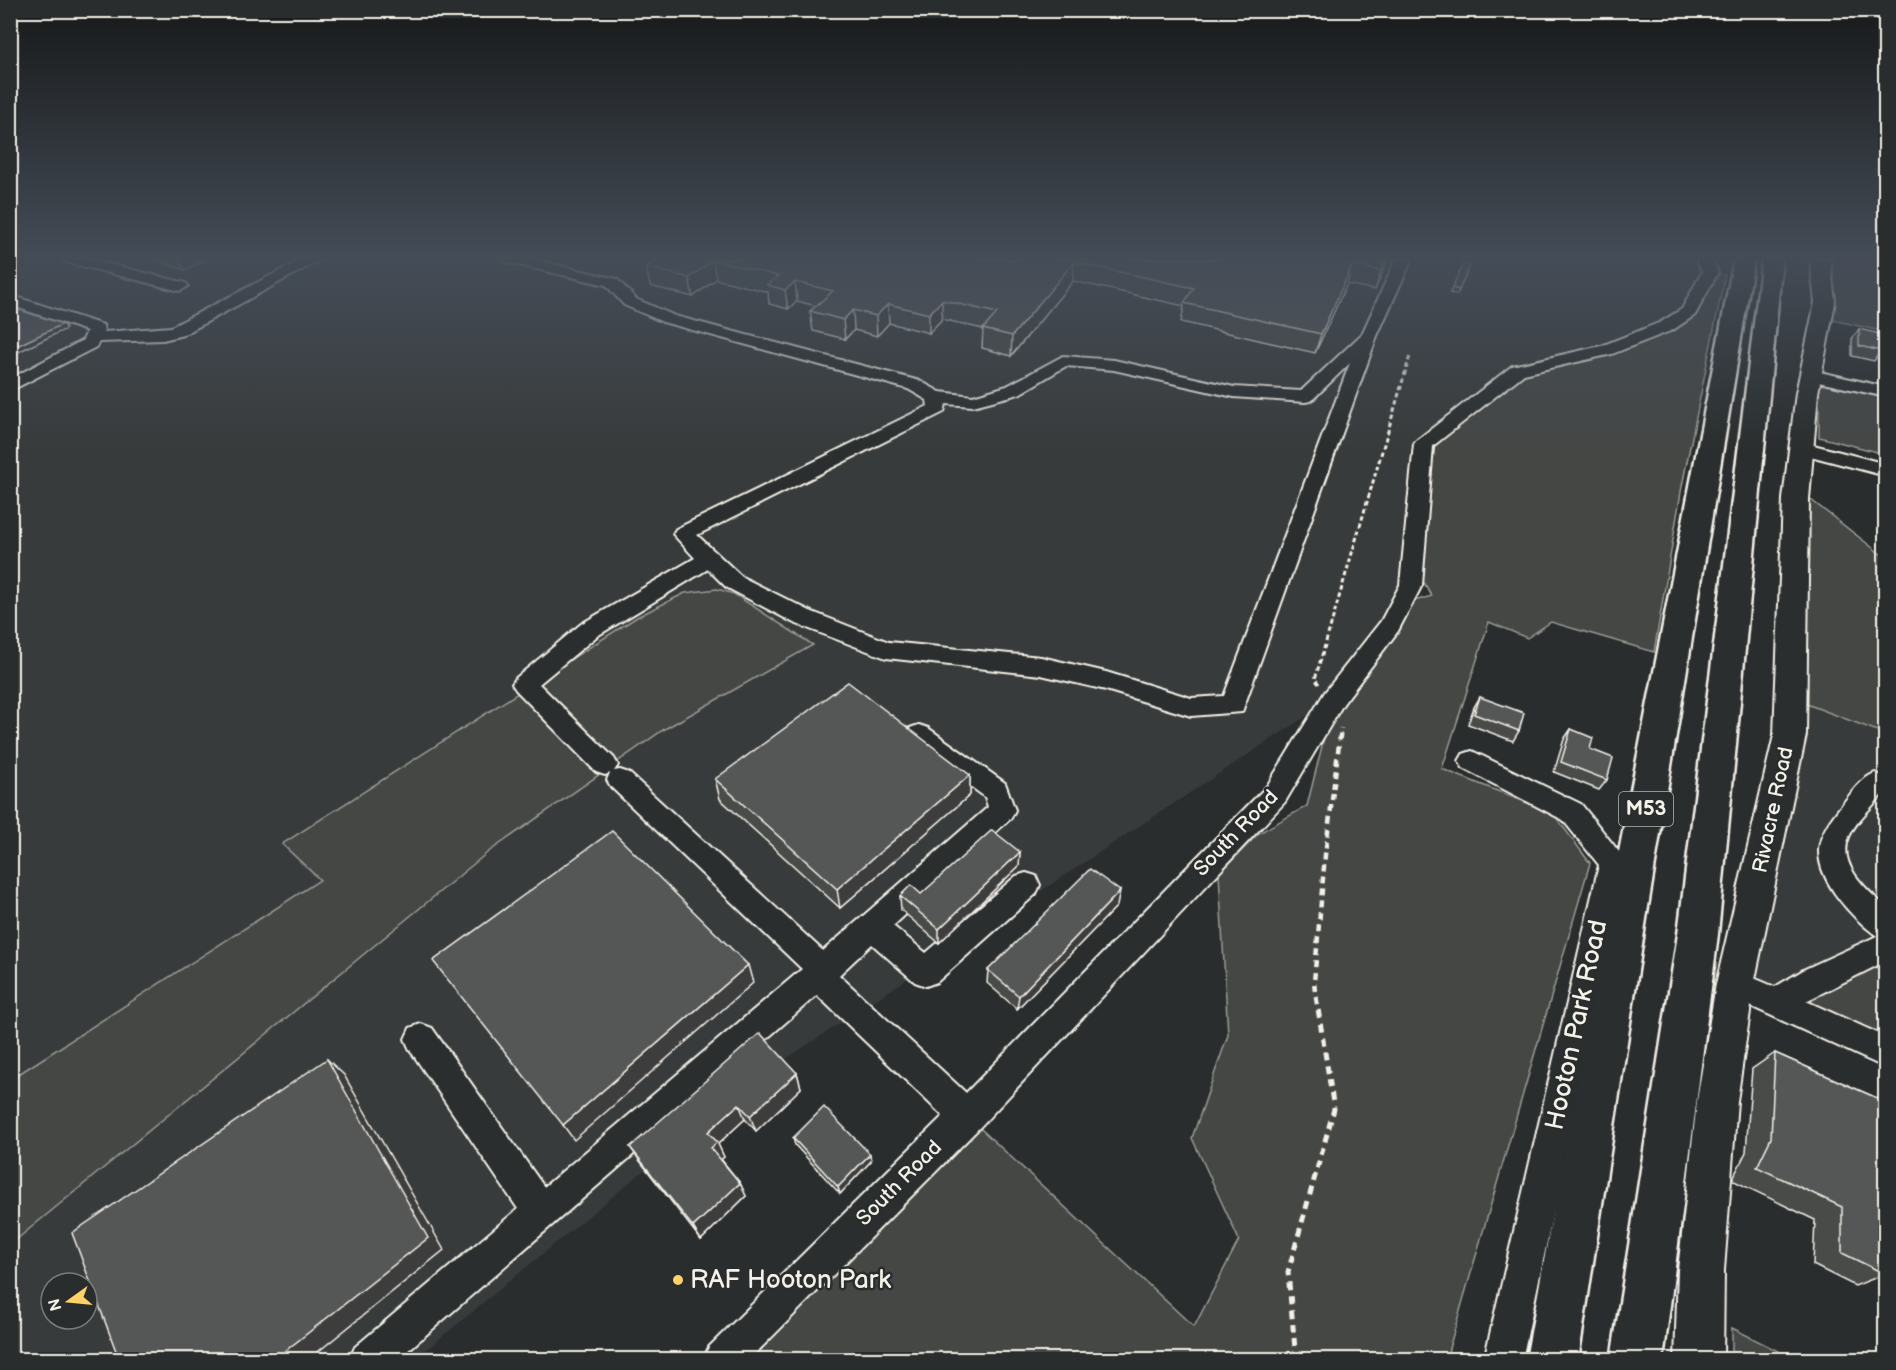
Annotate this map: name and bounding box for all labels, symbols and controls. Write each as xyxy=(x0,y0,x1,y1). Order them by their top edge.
street label: Rivacre Road xyxy=(1747,745,1799,875)
street label: South Road xyxy=(1189,785,1283,881)
road number: M53 xyxy=(1619,792,1673,826)
street label: Hooton Park Road xyxy=(1540,917,1614,1133)
street label: South Road xyxy=(851,1135,947,1231)
place label: RAF Hooton Park xyxy=(690,1265,891,1296)
north arrow xyxy=(39,1271,99,1331)
marker: RAF Hooton Park xyxy=(671,1273,685,1287)
text: N xyxy=(45,1296,67,1313)

